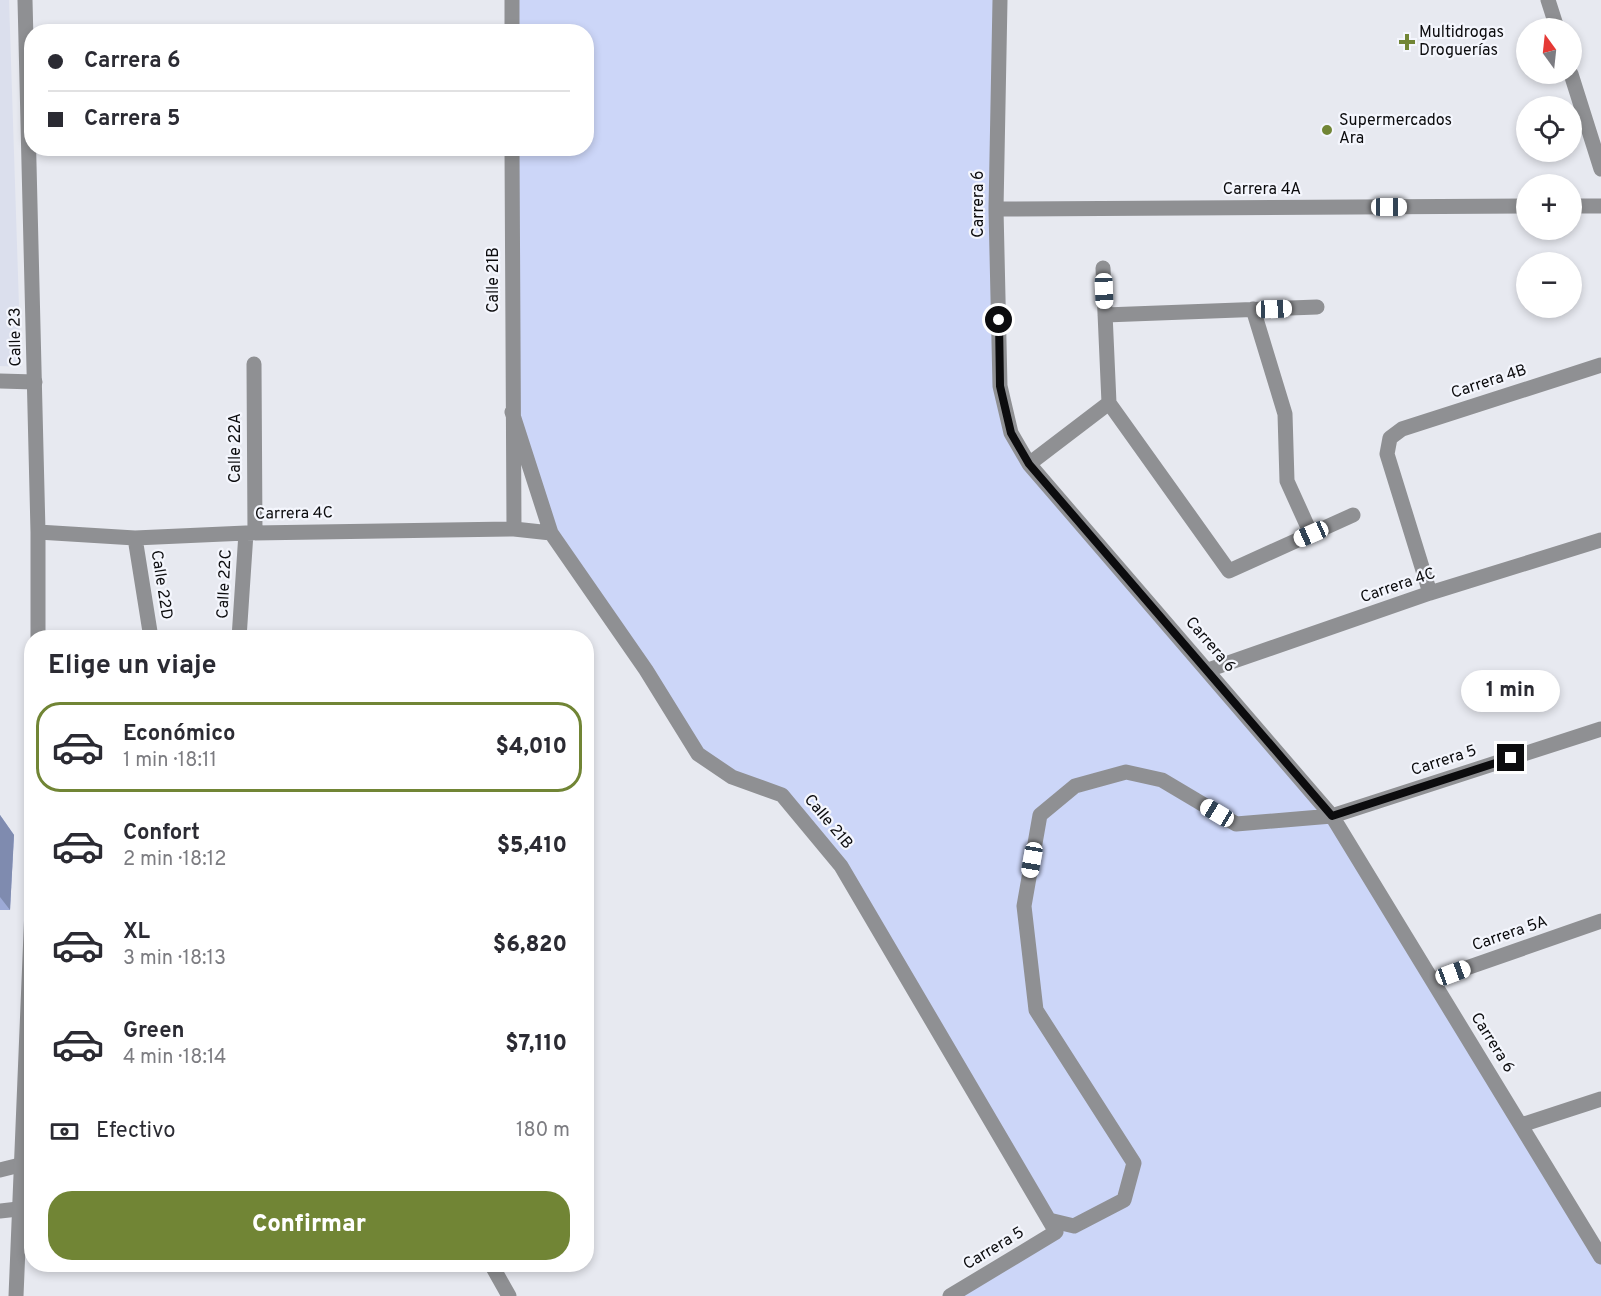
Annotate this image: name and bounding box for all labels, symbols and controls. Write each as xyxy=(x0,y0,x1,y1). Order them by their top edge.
north arrow xyxy=(1516,18,1582,84)
map controls xyxy=(1516,18,1582,318)
place label: Multidrogas Droguerías xyxy=(1419,23,1504,61)
marker: Multidrogas Droguerías xyxy=(1400,35,1414,49)
text: Carrera 6 xyxy=(84,48,180,75)
button: locate xyxy=(1516,96,1582,162)
text: Carrera 5 xyxy=(84,106,180,133)
place label: Supermercados Ara xyxy=(1339,111,1452,149)
marker: Supermercados Ara xyxy=(1320,123,1334,137)
street label: Carrera 6 xyxy=(969,170,989,238)
button: + xyxy=(1516,174,1582,240)
street label: Carrera 4A xyxy=(1223,180,1301,200)
car xyxy=(1371,198,1407,216)
street label: Calle 21B xyxy=(484,247,504,313)
button: − xyxy=(1516,252,1582,318)
car xyxy=(1094,273,1114,309)
car xyxy=(1256,299,1292,319)
route start xyxy=(985,306,1012,333)
street label: Calle 23 xyxy=(5,307,27,367)
street label: Carrera 4B xyxy=(1449,360,1529,404)
street label: Calle 22A xyxy=(226,413,246,483)
street label: Carrera 4C xyxy=(255,503,333,525)
car xyxy=(1291,518,1331,550)
street label: Calle 22D xyxy=(146,549,176,621)
street label: Calle 22C xyxy=(213,549,237,619)
street label: Carrera 4C xyxy=(1358,564,1438,608)
street label: Carrera 6 xyxy=(1180,613,1240,677)
text: Elige un viaje xyxy=(48,649,217,683)
callout: 1 min xyxy=(1462,671,1561,713)
text: 1 min xyxy=(1486,678,1535,704)
icon: car xyxy=(51,720,105,774)
text: Económico xyxy=(123,721,236,748)
text: $4,010 xyxy=(496,734,567,761)
street label: Carrera 5 xyxy=(1409,741,1479,781)
route end xyxy=(1497,744,1524,771)
text: 1 min · 18:11 xyxy=(123,748,217,774)
street label: Calle 21B xyxy=(799,790,857,854)
car xyxy=(1197,796,1237,830)
icon: car xyxy=(51,819,105,873)
text: Confort xyxy=(123,820,200,847)
text: $5,410 xyxy=(497,833,567,860)
car xyxy=(1020,841,1044,879)
text: 2 min · 18:12 xyxy=(123,847,227,873)
street label: Carrera 5A xyxy=(1470,912,1550,956)
icon: car xyxy=(51,918,105,972)
text: XL xyxy=(123,919,150,946)
text: $6,820 xyxy=(493,932,567,959)
text: 3 min · 18:13 xyxy=(123,946,226,972)
car xyxy=(1433,958,1473,988)
street label: Carrera 6 xyxy=(1466,1009,1518,1077)
icon: car xyxy=(51,1017,105,1071)
text: Green xyxy=(123,1018,185,1045)
text: $7,110 xyxy=(505,1031,567,1058)
text: 4 min · 18:14 xyxy=(123,1045,226,1071)
icon: cash xyxy=(48,1115,81,1148)
text: Efectivo xyxy=(96,1118,176,1145)
text: 180 m xyxy=(516,1118,570,1144)
button: Confirmar xyxy=(48,1191,570,1260)
street label: Carrera 5 xyxy=(960,1223,1028,1275)

